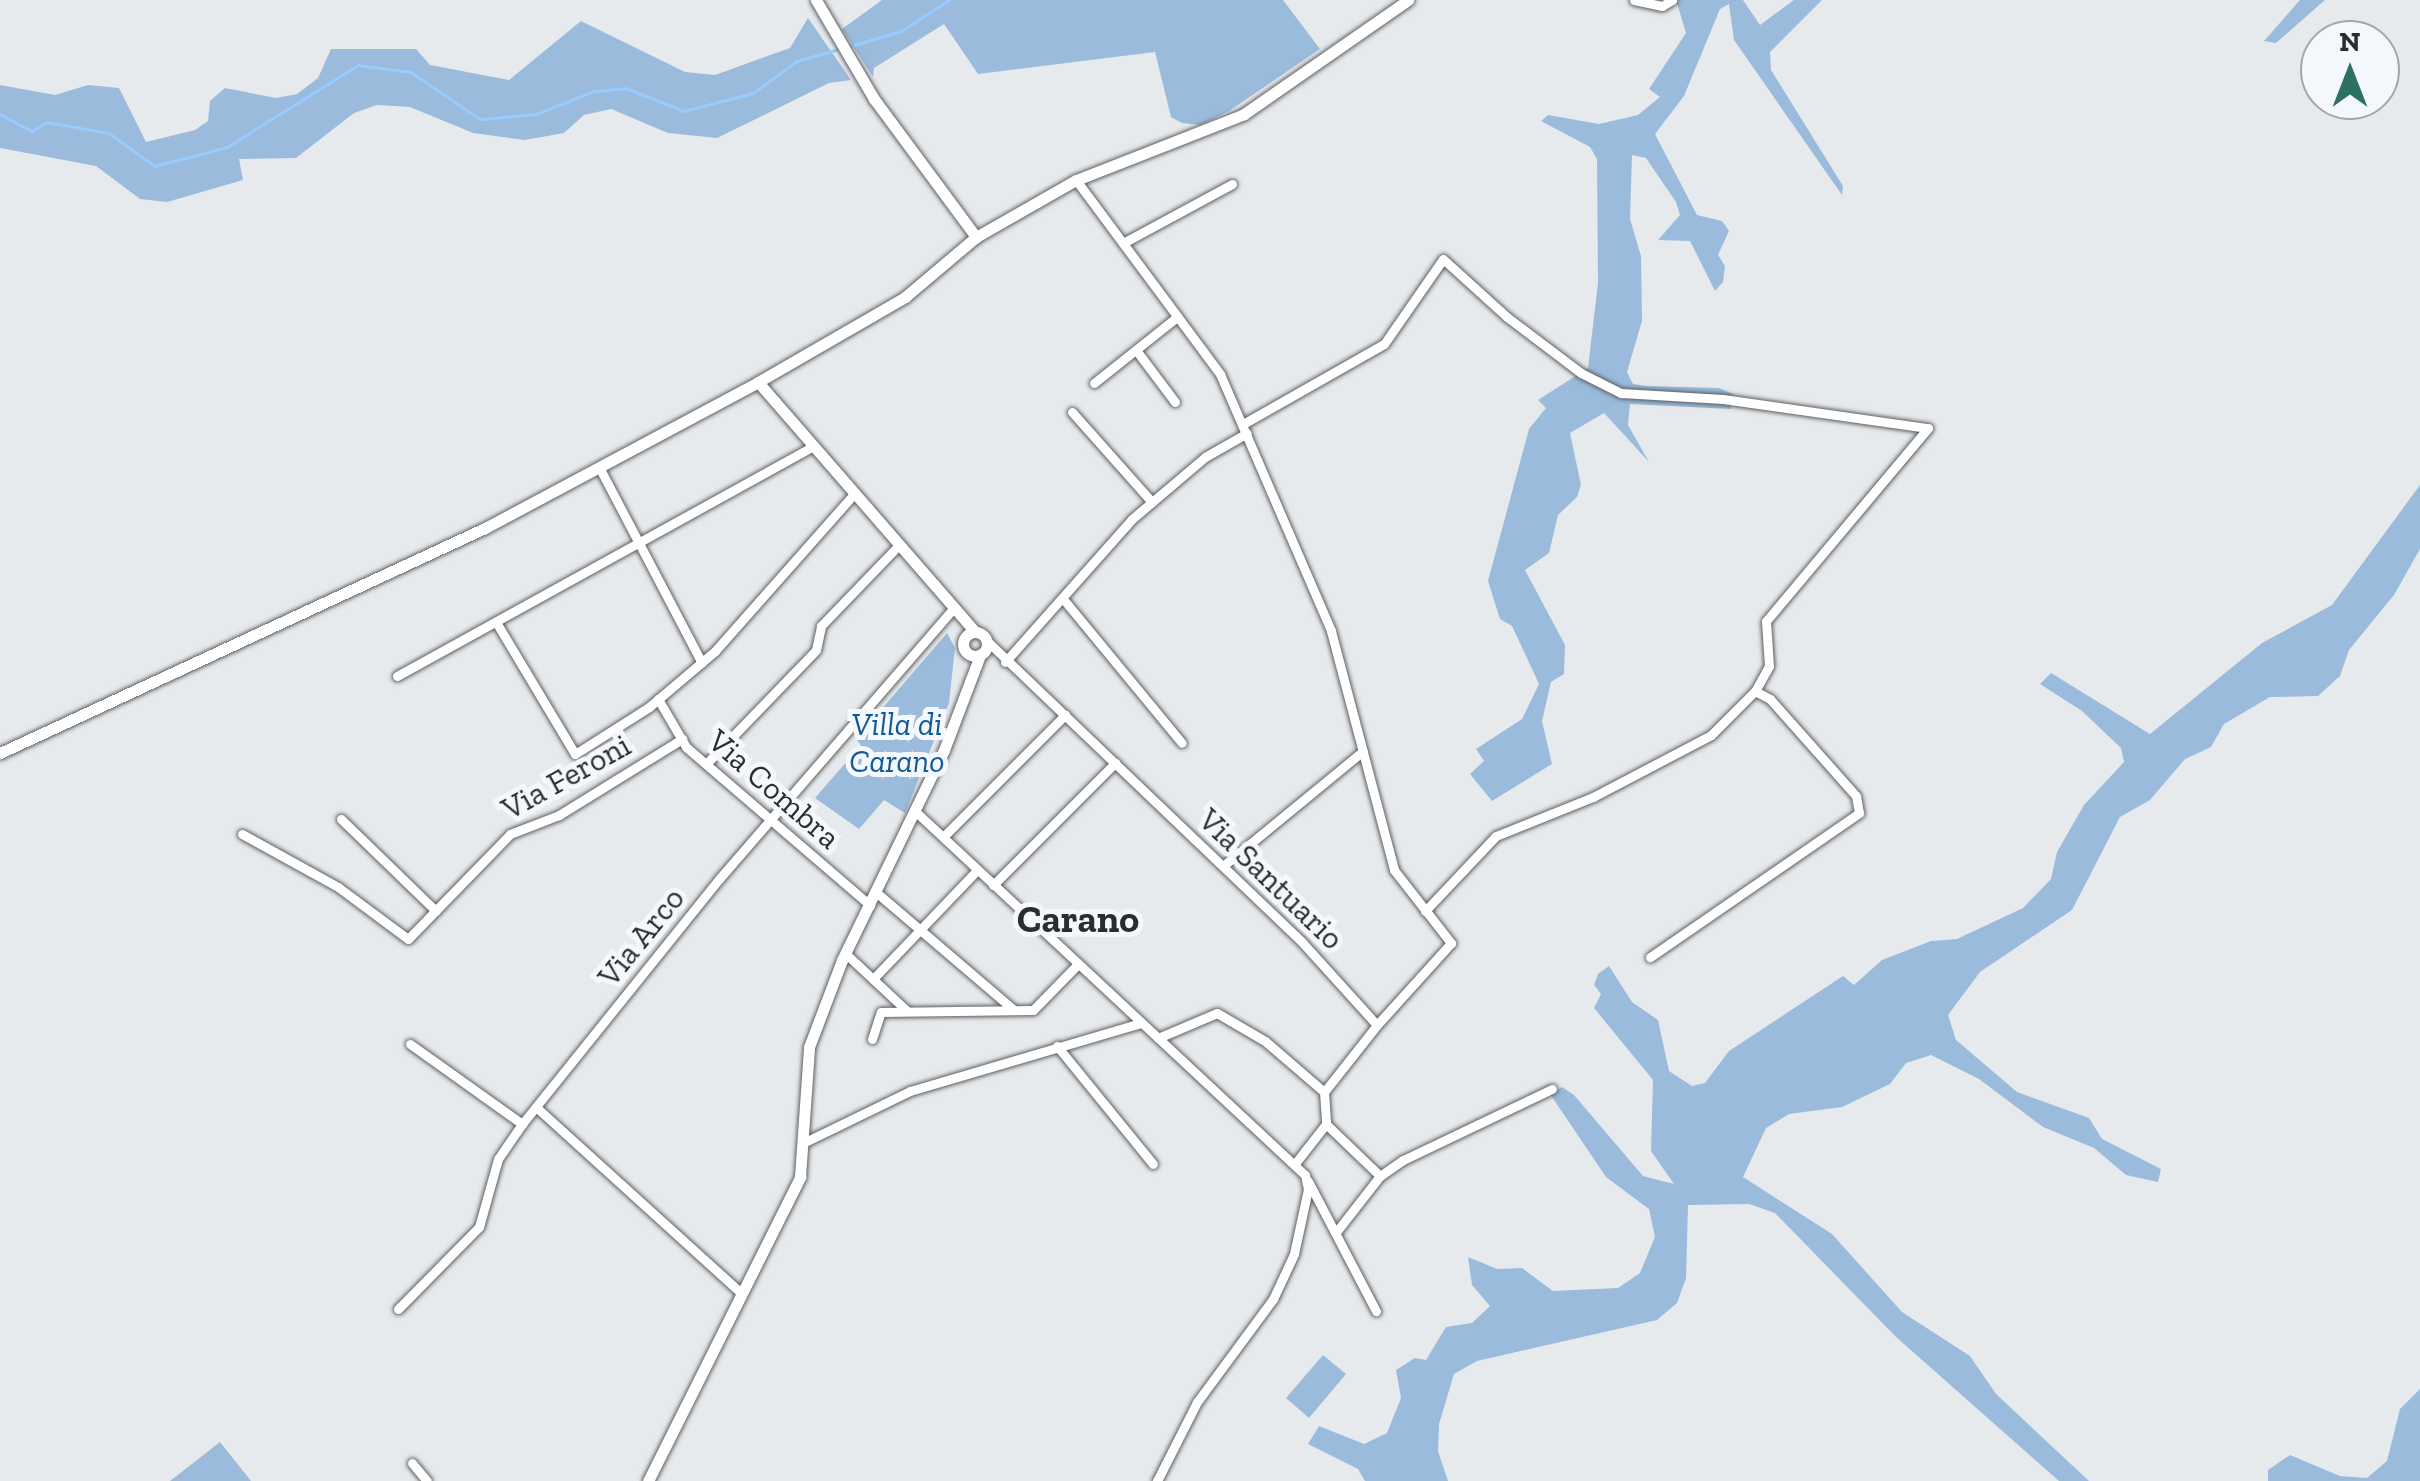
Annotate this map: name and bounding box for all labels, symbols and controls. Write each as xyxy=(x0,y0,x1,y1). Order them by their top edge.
north arrow xyxy=(2300,20,2400,120)
text: N xyxy=(2339,25,2361,58)
park label: Villa di Carano xyxy=(849,706,945,781)
street label: Via Combra xyxy=(700,721,848,857)
street label: Via Feroni xyxy=(495,726,637,828)
street label: Via Santuario xyxy=(1191,800,1351,958)
street label: Via Arco xyxy=(589,879,693,995)
district label: Carano xyxy=(1017,897,1139,943)

